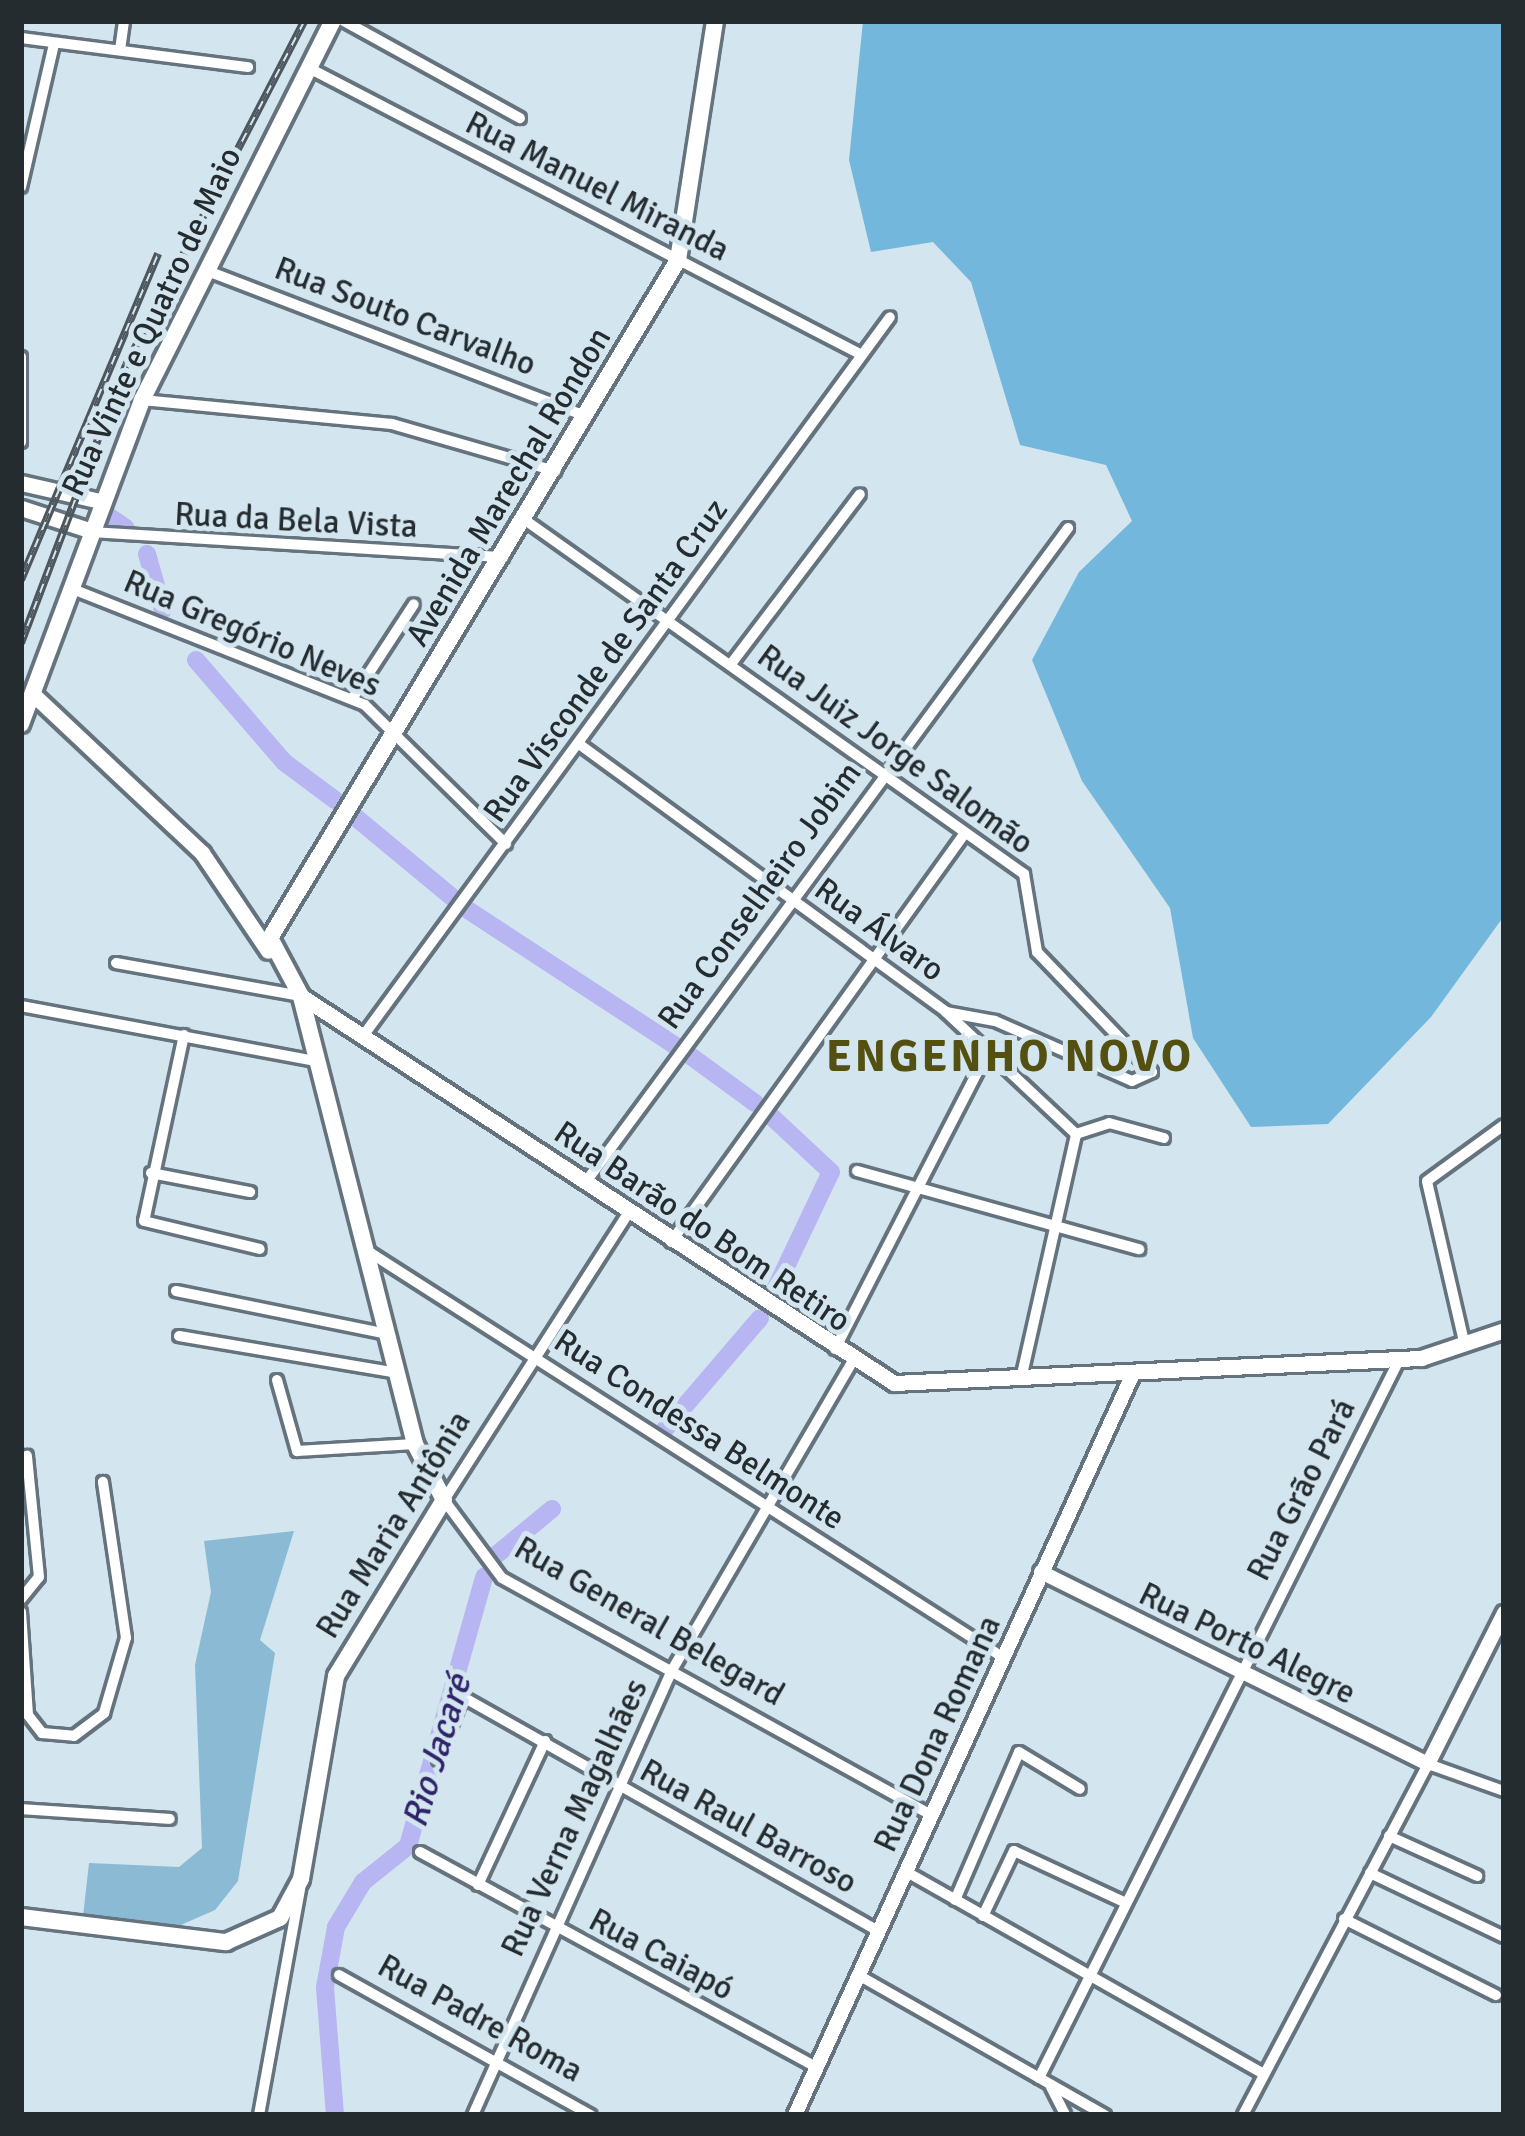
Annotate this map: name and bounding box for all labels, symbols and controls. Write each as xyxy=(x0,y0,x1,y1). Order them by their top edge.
street label: Rua Manuel Miranda xyxy=(459,103,735,271)
street label: Rua Vinte e Quatro de Maio xyxy=(54,141,250,503)
street label: Rua Souto Carvalho xyxy=(269,249,541,385)
street label: Avenida Marechal Rondon xyxy=(398,320,620,654)
street label: Rua Visconde de Santa Cruz xyxy=(475,492,737,830)
street label: Rua da Bela Vista xyxy=(173,495,419,547)
street label: Rua Gregório Neves xyxy=(118,562,386,706)
street label: Rua Juiz Jorge Salomão xyxy=(749,637,1041,863)
street label: Rua Conselheiro Jobim xyxy=(650,755,870,1037)
street label: Rua Álvaro xyxy=(806,870,952,990)
district label: ENGENHO NOVO xyxy=(826,1030,1194,1084)
street label: Rua Barão do Bom Retiro xyxy=(546,1113,858,1341)
street label: Rua Condessa Belmonte xyxy=(546,1321,852,1539)
street label: Rua Grão Pará xyxy=(1239,1393,1365,1587)
street label: Rua Maria Antônia xyxy=(308,1404,480,1646)
street label: Rua General Belegard xyxy=(507,1529,791,1715)
street label: Rua Porto Alegre xyxy=(1132,1575,1362,1713)
street label: Rua Dona Romana xyxy=(866,1610,1010,1858)
water label: Rio Jacaré xyxy=(393,1670,481,1832)
street label: Rua Verna Magalhães xyxy=(493,1673,657,1963)
street label: Rua Raul Barroso xyxy=(633,1751,863,1903)
street label: Rua Caiapó xyxy=(582,1900,740,2010)
street label: Rua Padre Roma xyxy=(371,1946,589,2092)

